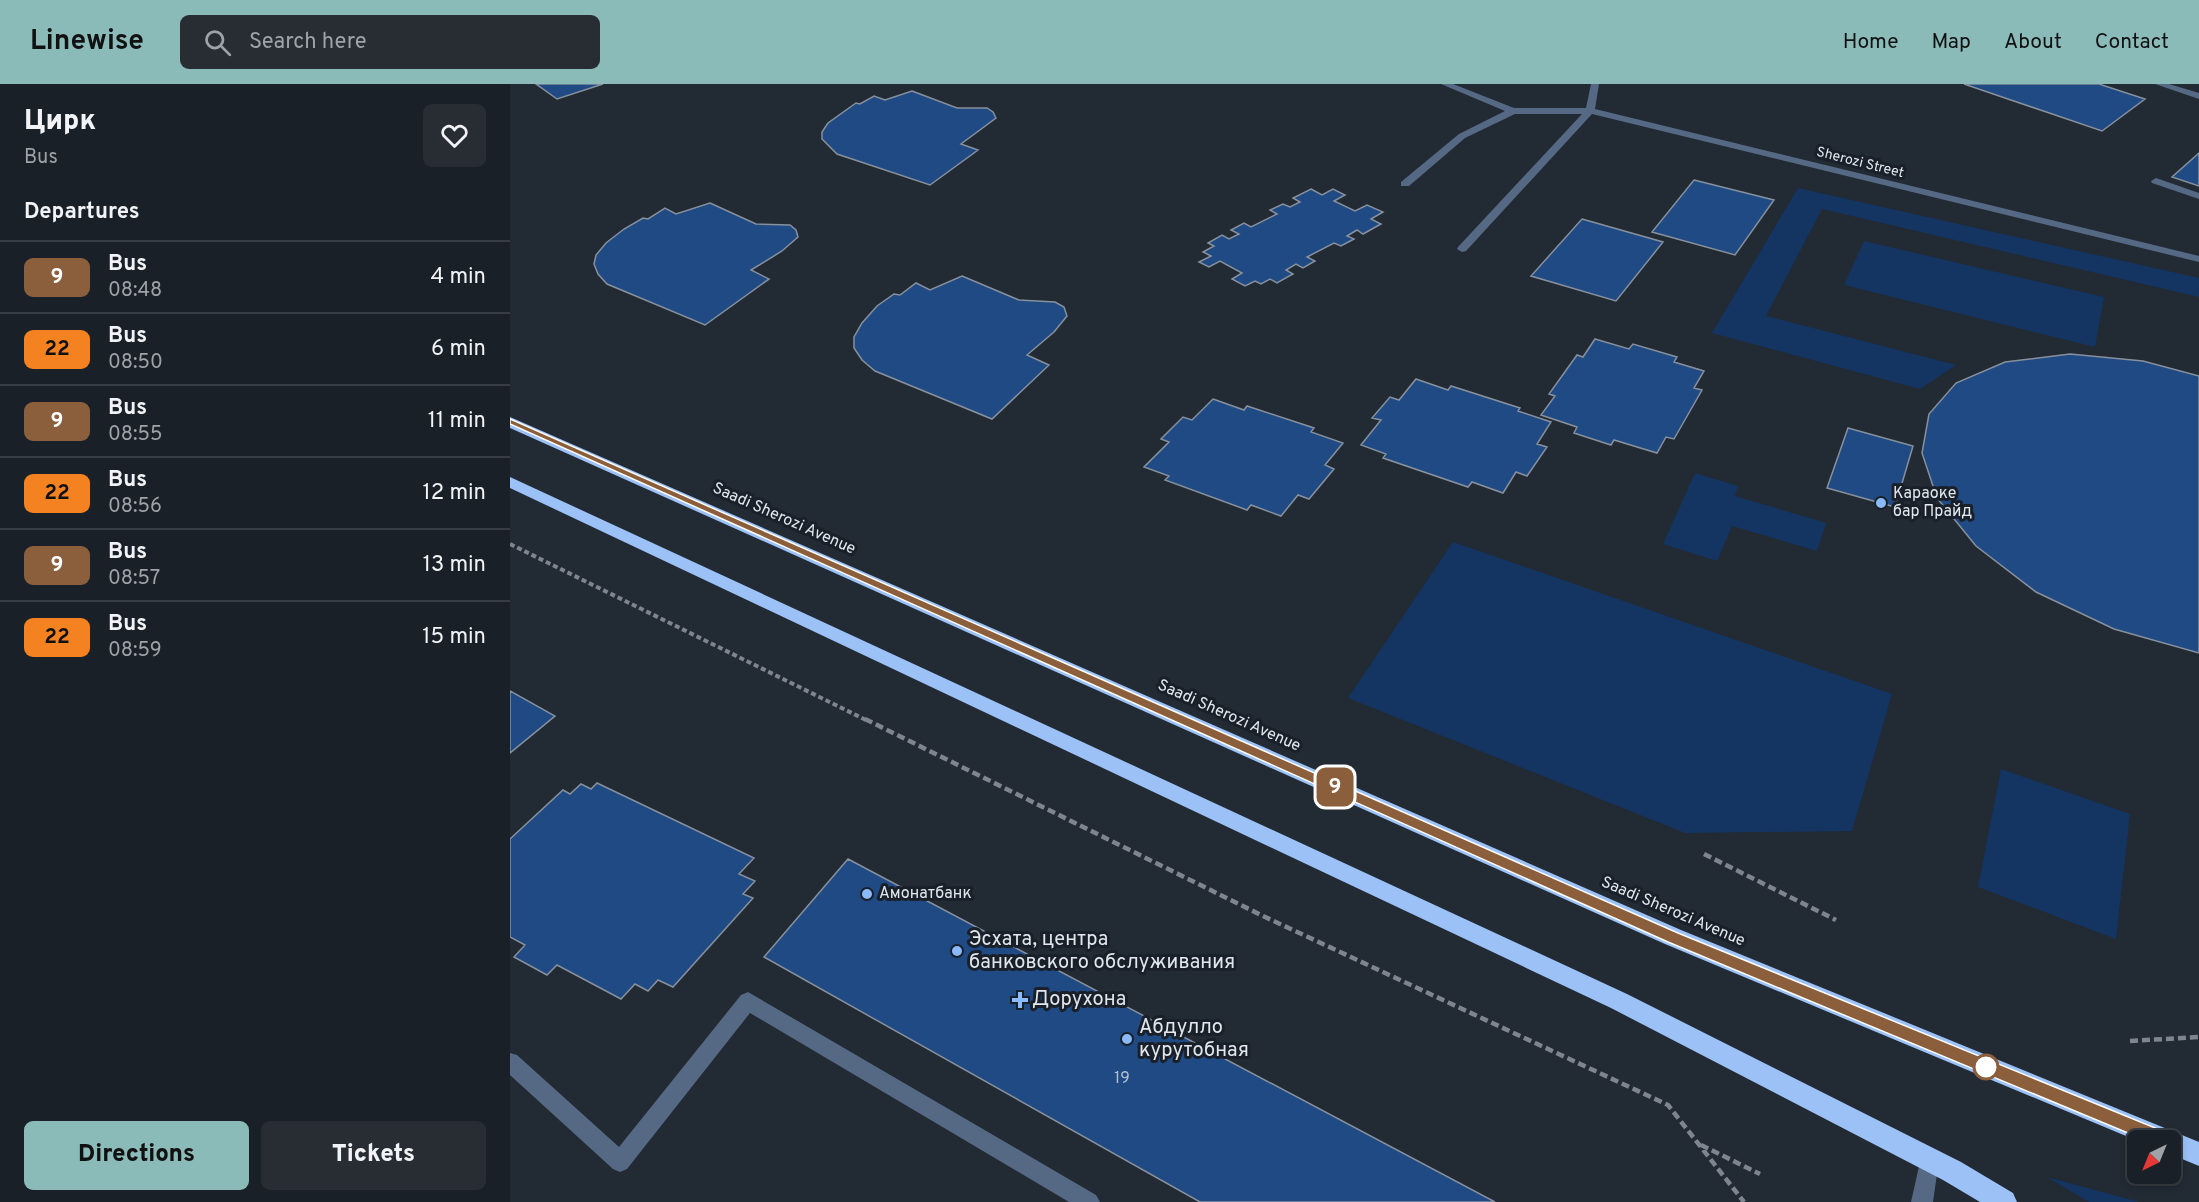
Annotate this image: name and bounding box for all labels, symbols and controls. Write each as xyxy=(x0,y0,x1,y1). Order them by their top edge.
search box xyxy=(180,15,600,69)
text: Linewise xyxy=(30,24,144,60)
icon: search xyxy=(201,26,234,59)
text: Search here xyxy=(249,29,366,56)
text: Home xyxy=(1843,29,1899,56)
text: Map xyxy=(1932,29,1971,56)
text: About xyxy=(2004,29,2062,56)
text: Contact xyxy=(2095,29,2169,56)
text: Цирк xyxy=(24,104,96,140)
button: heart xyxy=(423,104,486,167)
street label: Sherozi Street xyxy=(1815,144,1905,182)
text: Bus xyxy=(24,145,58,171)
text: Departures xyxy=(24,199,140,226)
text: Bus xyxy=(108,251,147,278)
text: 9 xyxy=(51,264,63,291)
text: 4 min xyxy=(431,264,486,291)
text: 08:48 xyxy=(108,278,162,304)
text: Bus xyxy=(108,323,147,350)
text: 22 xyxy=(44,336,70,363)
text: 6 min xyxy=(431,336,486,363)
text: 08:50 xyxy=(108,350,163,376)
text: Bus xyxy=(108,395,147,422)
text: 9 xyxy=(51,408,63,435)
text: 11 min xyxy=(428,408,486,435)
text: 08:55 xyxy=(108,422,162,448)
text: Bus xyxy=(108,467,147,494)
street label: Saadi Sherozi Avenue xyxy=(709,478,859,560)
text: 22 xyxy=(44,480,70,507)
text: 12 min xyxy=(423,480,486,507)
place label: Караоке бар Прайд xyxy=(1893,484,1972,522)
text: 08:56 xyxy=(108,494,162,520)
marker: Караоке бар Прайд xyxy=(1874,496,1888,510)
text: Bus xyxy=(108,539,147,566)
text: 9 xyxy=(51,552,63,579)
text: 13 min xyxy=(423,552,486,579)
text: 08:57 xyxy=(108,566,160,592)
text: Bus xyxy=(108,611,147,638)
text: 22 xyxy=(44,624,70,651)
text: 15 min xyxy=(422,624,486,651)
text: 08:59 xyxy=(108,638,162,664)
street label: Saadi Sherozi Avenue xyxy=(1154,675,1304,757)
line badge: 9 xyxy=(1316,768,1354,806)
text: 9 xyxy=(1329,774,1341,801)
street label: Saadi Sherozi Avenue xyxy=(1598,873,1748,951)
place label: Амонатбанк xyxy=(879,884,972,904)
marker: Амонатбанк xyxy=(860,887,874,901)
place label: Эсхата, центра банковского обслуживания xyxy=(969,927,1235,976)
marker: Эсхата, центра банковского обслуживания xyxy=(950,944,964,958)
place label: Дорухона xyxy=(1032,987,1126,1013)
marker: Дорухона xyxy=(1013,993,1027,1007)
place label: Абдулло курутобная xyxy=(1139,1015,1249,1064)
marker: Абдулло курутобная xyxy=(1120,1032,1134,1046)
unlabelled marker xyxy=(1973,1054,1999,1080)
house number: 19 xyxy=(1114,1069,1130,1089)
button: Directions xyxy=(24,1121,249,1190)
button: Tickets xyxy=(261,1121,486,1190)
north arrow xyxy=(2127,1130,2181,1184)
map controls xyxy=(2127,1130,2181,1184)

